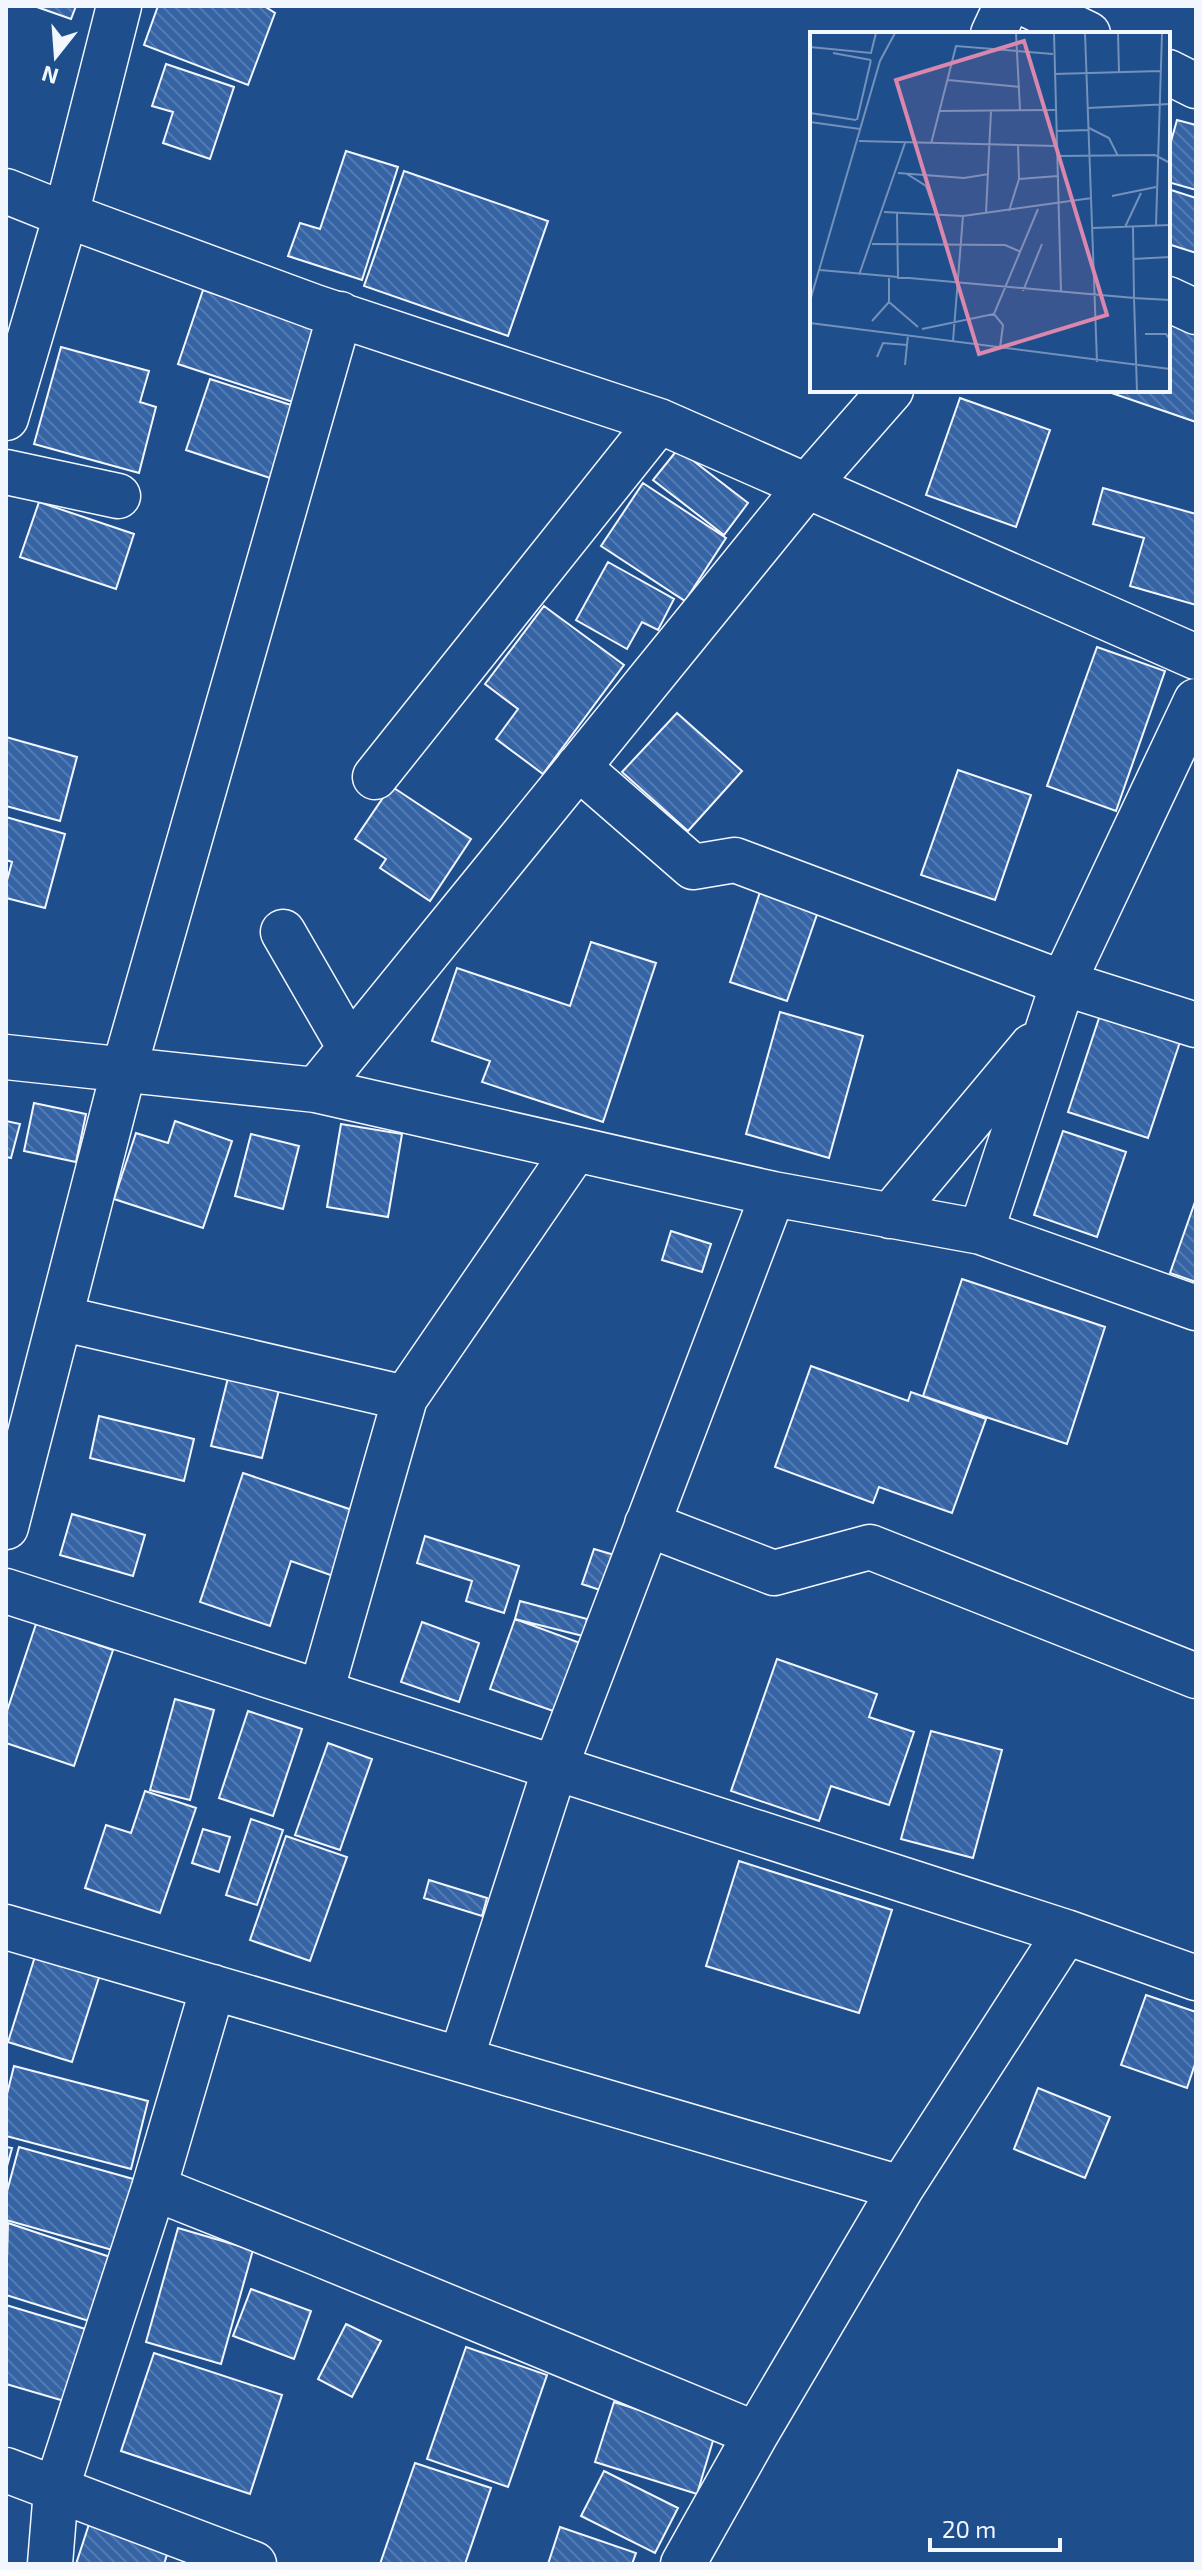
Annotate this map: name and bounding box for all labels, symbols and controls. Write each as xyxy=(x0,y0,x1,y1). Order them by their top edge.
north arrow xyxy=(16,16,96,96)
inset map xyxy=(810,32,1170,392)
text: N xyxy=(38,61,61,91)
scale bar xyxy=(930,2502,1060,2552)
text: 20 m xyxy=(942,2514,996,2543)

